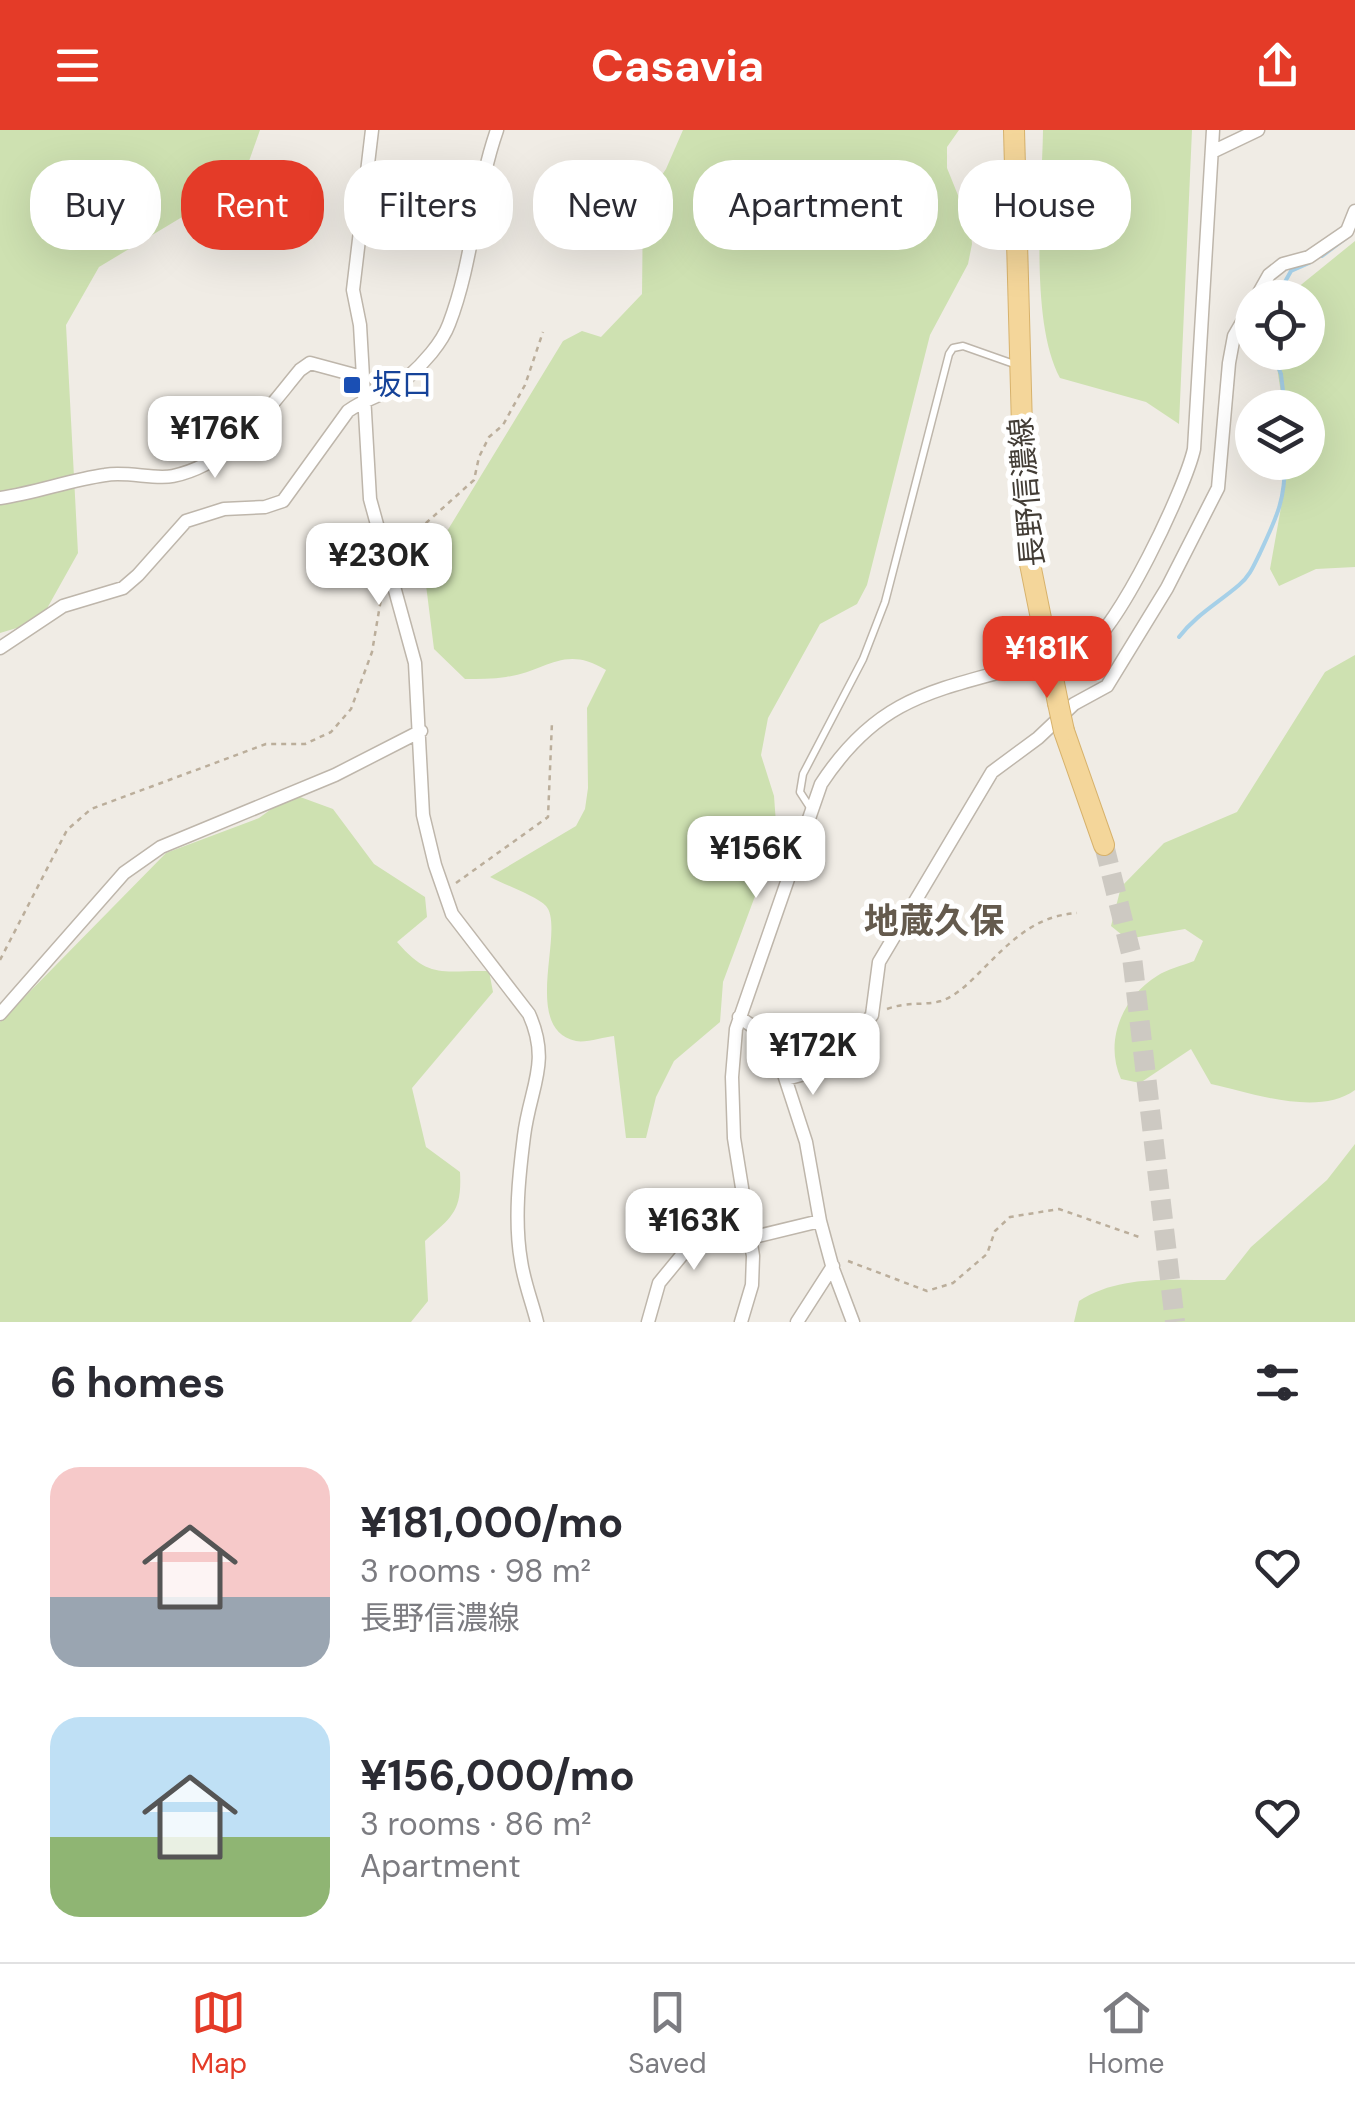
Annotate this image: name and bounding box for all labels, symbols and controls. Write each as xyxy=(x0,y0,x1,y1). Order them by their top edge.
text: Casavia xyxy=(591,36,764,95)
icon: menu xyxy=(50,38,105,93)
icon: share xyxy=(1250,38,1305,93)
chip: Buy xyxy=(30,160,161,250)
chip: Rent xyxy=(181,160,324,250)
chip: Filters xyxy=(344,160,513,250)
chip: New xyxy=(533,160,673,250)
chip: Apartment xyxy=(693,160,938,250)
chip: House xyxy=(958,160,1131,250)
map controls xyxy=(1235,280,1325,480)
button: locate xyxy=(1235,280,1325,370)
place label: 坂口 xyxy=(372,365,432,404)
marker: 坂口 xyxy=(341,374,363,396)
button: layers xyxy=(1235,390,1325,480)
pin: ¥176K xyxy=(145,396,285,481)
text: ¥176K xyxy=(170,407,260,449)
street label: 長野信濃線 xyxy=(1001,416,1052,568)
pin: ¥230K xyxy=(309,523,449,608)
text: ¥230K xyxy=(328,534,430,576)
pin: ¥181K xyxy=(977,616,1117,701)
text: ¥181K xyxy=(1005,627,1089,669)
pin: ¥156K xyxy=(686,816,826,901)
text: ¥156K xyxy=(709,827,803,869)
district label: 地蔵久保 xyxy=(864,898,1005,944)
pin: ¥172K xyxy=(743,1013,883,1098)
text: ¥172K xyxy=(769,1024,857,1066)
pin: ¥163K xyxy=(624,1188,764,1273)
text: ¥163K xyxy=(648,1199,740,1241)
text: 6 homes xyxy=(50,1355,225,1410)
icon: filters xyxy=(1250,1355,1305,1410)
text: ¥181,000/mo xyxy=(360,1495,623,1550)
icon: home xyxy=(130,1507,250,1627)
icon: heart xyxy=(1250,1540,1305,1595)
text: 3 rooms · 98 m² xyxy=(360,1550,591,1592)
text: 長野信濃線 xyxy=(360,1597,520,1639)
text: ¥156,000/mo xyxy=(360,1748,635,1803)
icon: home xyxy=(130,1757,250,1877)
icon: heart xyxy=(1250,1790,1305,1845)
text: 3 rooms · 86 m² xyxy=(360,1803,592,1845)
text: Apartment xyxy=(360,1845,521,1887)
tab: Map xyxy=(191,1985,247,2082)
tab: Saved xyxy=(628,1985,707,2082)
tab: Home xyxy=(1088,1985,1164,2082)

